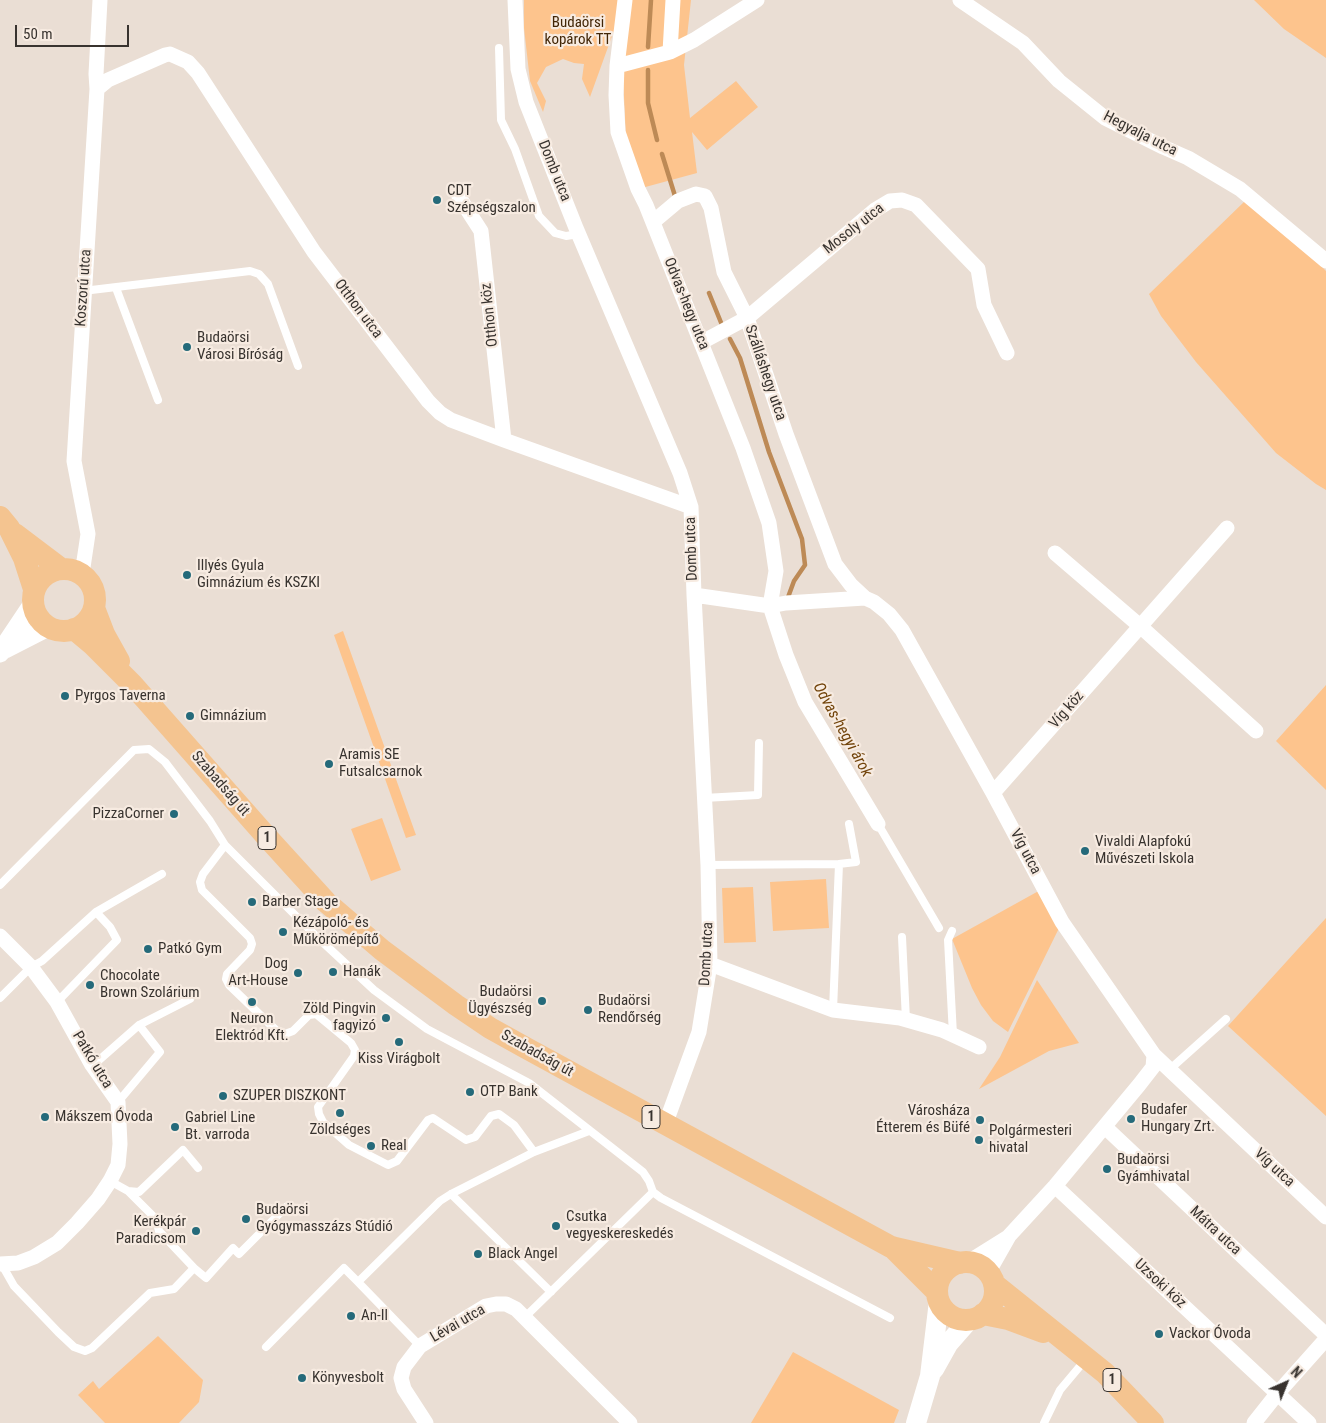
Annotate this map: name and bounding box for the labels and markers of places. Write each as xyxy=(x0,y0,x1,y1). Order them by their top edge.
place label: CDT Szépségszalon xyxy=(447,182,536,217)
marker: CDT Szépségszalon xyxy=(431,194,443,206)
place label: Budaörsi Városi Bíróság xyxy=(197,329,283,364)
marker: Budaörsi Városi Bíróság xyxy=(181,341,193,353)
place label: Illyés Gyula Gimnázium és KSZKI xyxy=(197,557,320,592)
marker: Illyés Gyula Gimnázium és KSZKI xyxy=(181,569,193,581)
place label: Pyrgos Taverna xyxy=(75,687,166,705)
marker: Pyrgos Taverna xyxy=(59,690,71,702)
place label: Gimnázium xyxy=(200,707,267,725)
marker: Gimnázium xyxy=(184,710,196,722)
place label: Aramis SE Futsalcsarnok xyxy=(339,746,422,781)
marker: Aramis SE Futsalcsarnok xyxy=(323,758,335,770)
place label: PizzaCorner xyxy=(92,805,164,823)
marker: PizzaCorner xyxy=(168,808,180,820)
place label: Vivaldi Alapfokú Művészeti Iskola xyxy=(1095,833,1194,868)
marker: Vivaldi Alapfokú Művészeti Iskola xyxy=(1079,845,1091,857)
place label: Barber Stage xyxy=(262,893,338,911)
marker: Barber Stage xyxy=(246,896,258,908)
place label: Kézápoló- és Műkörömépítő xyxy=(293,914,379,949)
marker: Kézápoló- és Műkörömépítő xyxy=(277,926,289,938)
place label: Patkó Gym xyxy=(158,940,222,958)
marker: Patkó Gym xyxy=(142,943,154,955)
place label: Dog Art-House xyxy=(228,955,288,990)
place label: Hanák xyxy=(343,963,381,981)
marker: Hanák xyxy=(327,966,339,978)
place label: Chocolate Brown Szolárium xyxy=(100,967,200,1002)
marker: Dog Art-House xyxy=(292,967,304,979)
marker: Chocolate Brown Szolárium xyxy=(84,979,96,991)
place label: Budaörsi Ügyészség xyxy=(468,983,532,1018)
place label: Budaörsi Rendőrség xyxy=(598,992,661,1027)
marker: Budaörsi Ügyészség xyxy=(536,995,548,1007)
marker: Neuron Elektród Kft. xyxy=(246,996,258,1008)
place label: Zöld Pingvin fagyizó xyxy=(303,1000,376,1035)
marker: Budaörsi Rendőrség xyxy=(582,1004,594,1016)
place label: Neuron Elektród Kft. xyxy=(215,1010,289,1045)
marker: Zöld Pingvin fagyizó xyxy=(380,1012,392,1024)
marker: Kiss Virágbolt xyxy=(393,1036,405,1048)
place label: Kiss Virágbolt xyxy=(358,1050,440,1068)
place label: OTP Bank xyxy=(480,1083,538,1101)
marker: OTP Bank xyxy=(464,1086,476,1098)
place label: SZUPER DISZKONT xyxy=(233,1087,346,1105)
marker: SZUPER DISZKONT xyxy=(217,1090,229,1102)
place label: Budafer Hungary Zrt. xyxy=(1141,1101,1215,1136)
place label: Városháza Étterem és Büfé xyxy=(876,1102,970,1137)
marker: Zöldséges xyxy=(334,1107,346,1119)
place label: Mákszem Óvoda xyxy=(55,1108,153,1126)
place label: Gabriel Line Bt. varroda xyxy=(185,1109,255,1144)
marker: Mákszem Óvoda xyxy=(39,1111,51,1123)
marker: Budafer Hungary Zrt. xyxy=(1125,1113,1137,1125)
marker: Városháza Étterem és Büfé xyxy=(974,1114,986,1126)
marker: Gabriel Line Bt. varroda xyxy=(169,1121,181,1133)
place label: Zöldséges xyxy=(309,1121,371,1139)
place label: Polgármesteri hivatal xyxy=(989,1122,1072,1157)
marker: Polgármesteri hivatal xyxy=(973,1134,985,1146)
place label: Real xyxy=(381,1137,407,1155)
marker: Real xyxy=(365,1140,377,1152)
place label: Budaörsi Gyámhivatal xyxy=(1117,1151,1190,1186)
marker: Budaörsi Gyámhivatal xyxy=(1101,1163,1113,1175)
place label: Budaörsi Gyógymasszázs Stúdió xyxy=(256,1201,393,1236)
place label: Csutka vegyeskereskedés xyxy=(566,1208,674,1243)
place label: Kerékpár Paradicsom xyxy=(116,1213,186,1248)
marker: Budaörsi Gyógymasszázs Stúdió xyxy=(240,1213,252,1225)
marker: Csutka vegyeskereskedés xyxy=(550,1220,562,1232)
marker: Kerékpár Paradicsom xyxy=(190,1225,202,1237)
place label: Black Angel xyxy=(488,1245,558,1263)
marker: Black Angel xyxy=(472,1248,484,1260)
place label: An-Il xyxy=(361,1307,388,1325)
marker: An-Il xyxy=(345,1310,357,1322)
place label: Vackor Óvoda xyxy=(1169,1325,1251,1343)
marker: Vackor Óvoda xyxy=(1153,1328,1165,1340)
place label: Könyvesbolt xyxy=(312,1369,384,1387)
marker: Könyvesbolt xyxy=(296,1372,308,1384)

